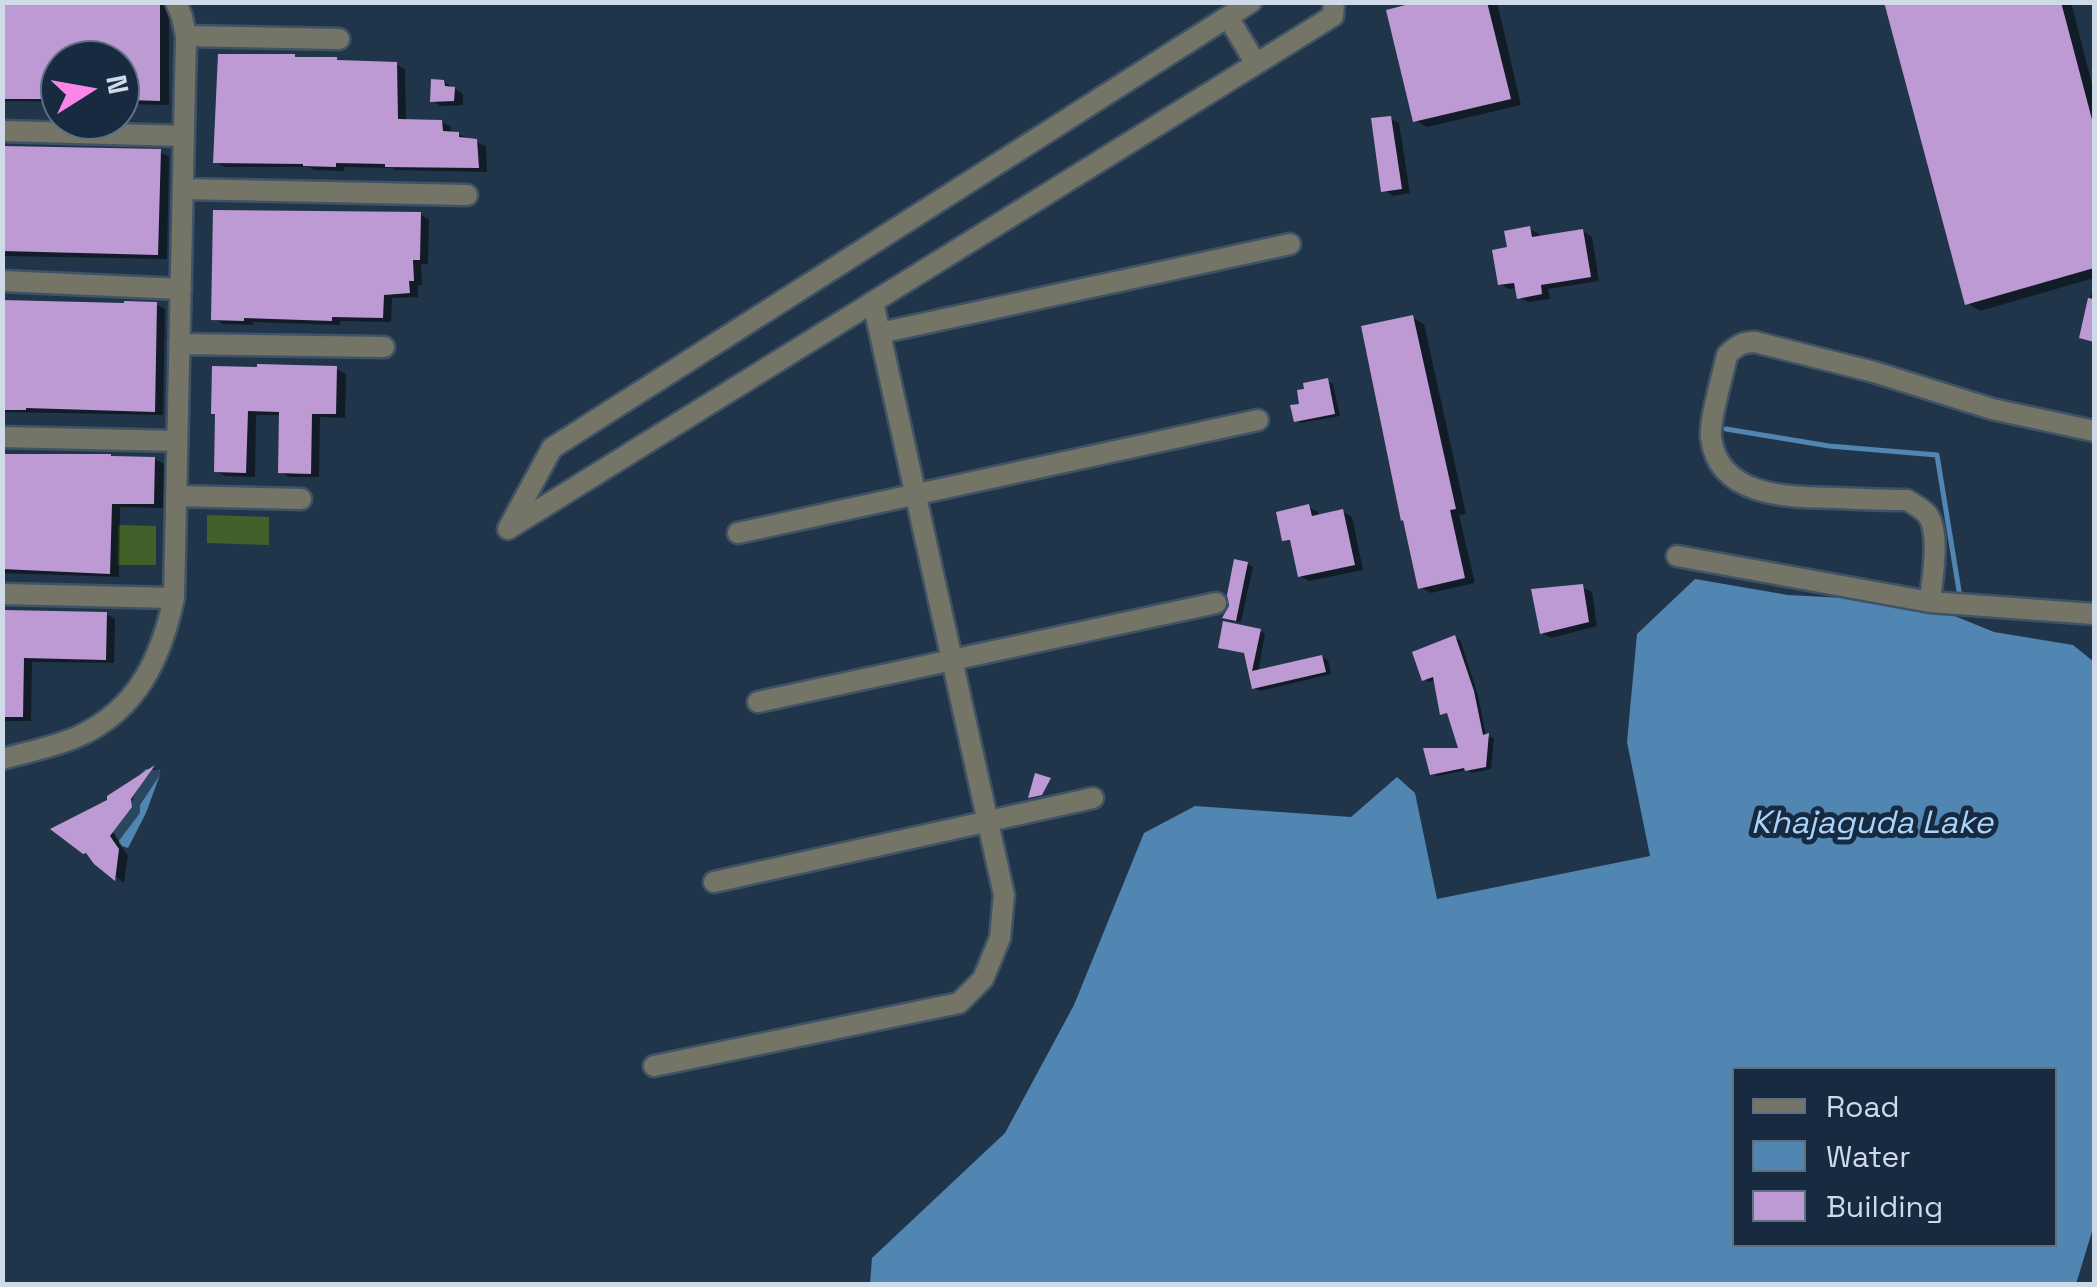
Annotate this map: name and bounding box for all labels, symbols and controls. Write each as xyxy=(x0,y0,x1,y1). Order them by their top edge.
north arrow xyxy=(40,40,140,140)
text: N xyxy=(98,72,137,97)
water label: Khajaguda Lake xyxy=(1751,805,1993,843)
legend xyxy=(1732,1067,2057,1247)
text: Road xyxy=(1826,1087,1900,1126)
text: Water xyxy=(1826,1137,1911,1176)
text: Building xyxy=(1826,1187,1943,1226)

